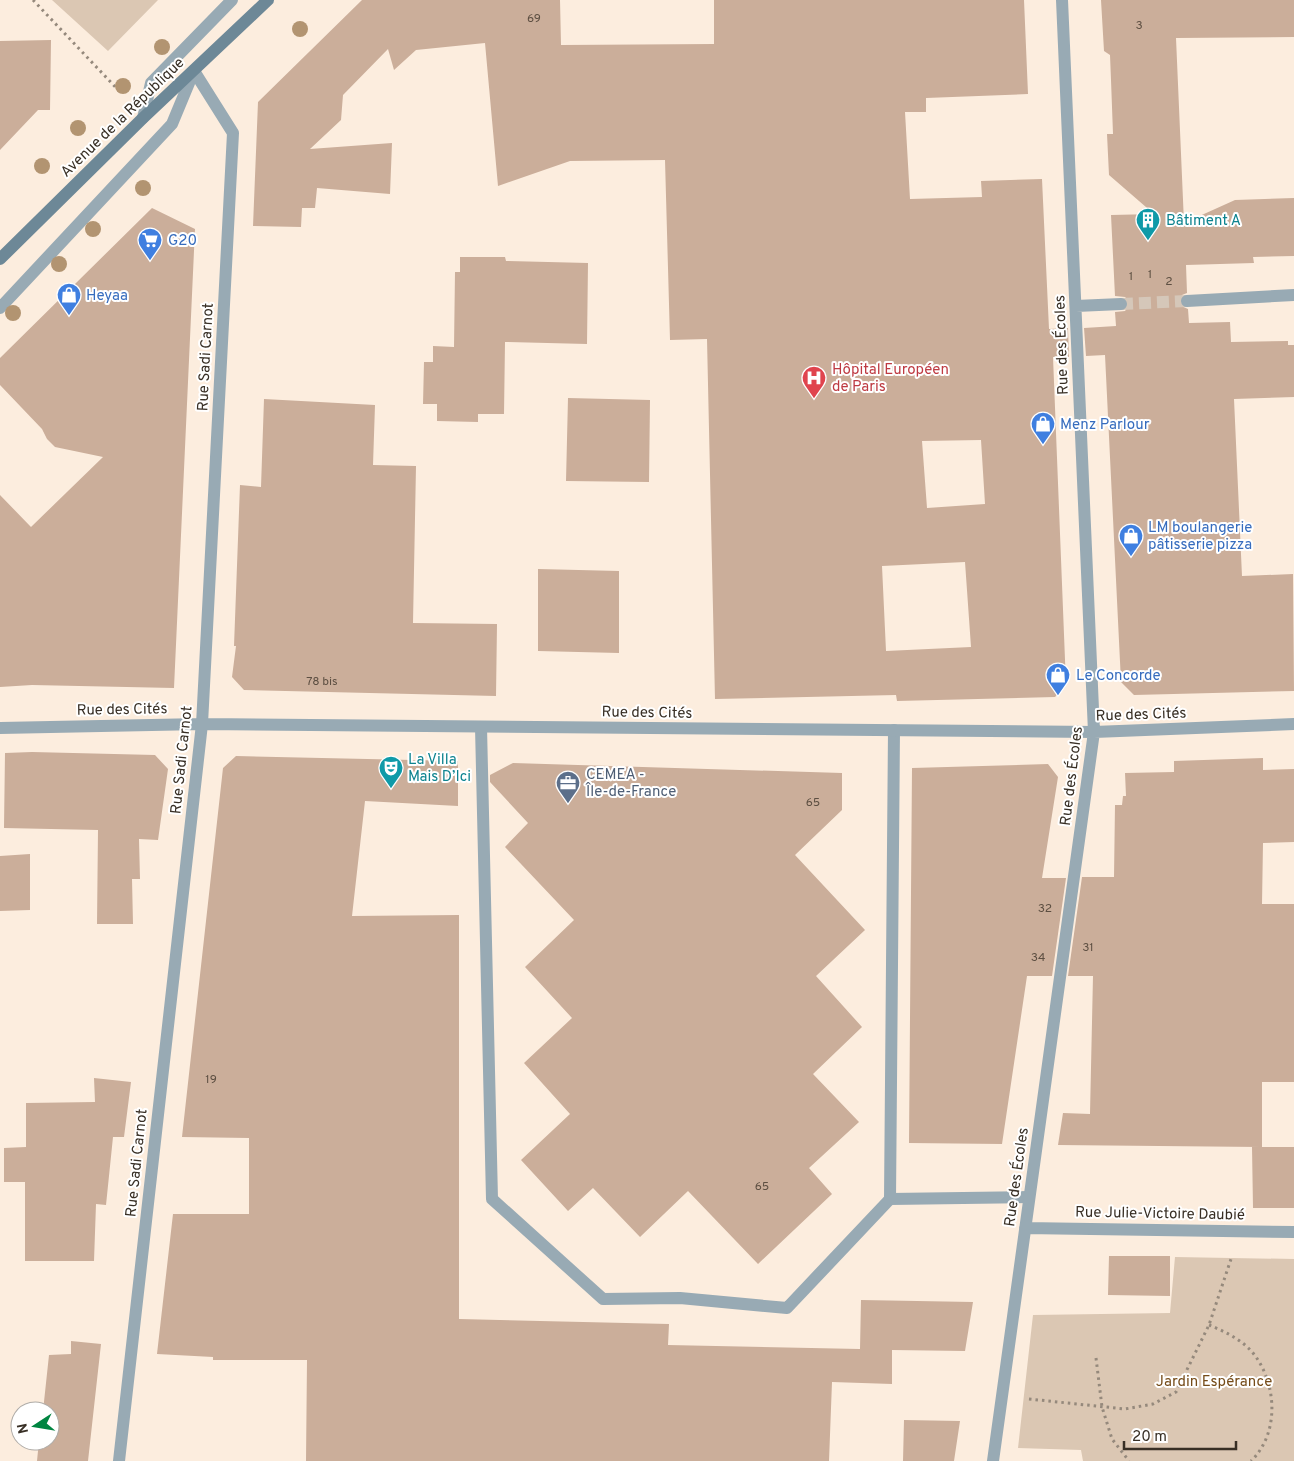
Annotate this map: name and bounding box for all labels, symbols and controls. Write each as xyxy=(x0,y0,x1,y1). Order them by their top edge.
house number: 69 xyxy=(527,11,541,27)
house number: 3 xyxy=(1135,18,1143,34)
street label: Avenue de la République xyxy=(57,54,189,182)
building icon: Bâtiment A xyxy=(1135,207,1161,241)
place label: Bâtiment A xyxy=(1166,212,1241,231)
supermarket icon: G20 xyxy=(137,227,163,261)
place label: G20 xyxy=(168,232,197,251)
house number: 1 xyxy=(1148,267,1152,283)
house number: 1 xyxy=(1129,269,1133,285)
house number: 2 xyxy=(1165,274,1173,290)
shop icon: Heyaa xyxy=(56,282,82,316)
place label: Heyaa xyxy=(86,287,128,306)
street label: Rue des Écoles xyxy=(1050,295,1074,395)
street label: Rue Sadi Carnot xyxy=(194,302,219,412)
place label: Hôpital Européen de Paris xyxy=(832,361,949,397)
hospital icon: Hôpital Européen de Paris xyxy=(801,365,827,399)
shop icon: Menz Parlour xyxy=(1030,411,1056,445)
place label: Menz Parlour xyxy=(1060,416,1150,435)
place label: LM boulangerie pâtisserie pizza xyxy=(1148,519,1252,555)
shop icon: LM boulangerie pâtisserie pizza xyxy=(1118,523,1144,557)
shop icon: Le Concorde xyxy=(1045,662,1071,696)
place label: Le Concorde xyxy=(1076,667,1161,686)
house number: 78 bis xyxy=(306,674,338,690)
street label: Rue des Cités xyxy=(76,700,168,721)
street label: Rue des Cités xyxy=(601,703,693,724)
street label: Rue des Cités xyxy=(1095,704,1187,727)
street label: Rue Sadi Carnot xyxy=(167,705,198,815)
street label: Rue des Écoles xyxy=(1056,725,1088,827)
place label: La Villa Mais D’Ici xyxy=(408,751,471,787)
theatre icon: La Villa Mais D’Ici xyxy=(378,755,404,789)
place label: CEMEA - Île-de-France xyxy=(585,766,676,802)
office icon: CEMEA - Île-de-France xyxy=(555,770,581,804)
house number: 65 xyxy=(806,795,820,811)
house number: 32 xyxy=(1038,901,1052,917)
house number: 31 xyxy=(1082,940,1094,956)
house number: 34 xyxy=(1031,950,1045,966)
house number: 19 xyxy=(205,1072,217,1088)
street label: Rue Sadi Carnot xyxy=(122,1108,153,1218)
street label: Rue des Écoles xyxy=(1000,1126,1034,1228)
house number: 65 xyxy=(755,1179,769,1195)
street label: Rue Julie-Victoire Daubié xyxy=(1075,1204,1245,1225)
park label: Jardin Espérance xyxy=(1156,1373,1272,1392)
north arrow xyxy=(10,1401,60,1451)
scale bar xyxy=(1124,1418,1236,1450)
text: N xyxy=(14,1422,33,1435)
text: 20 m xyxy=(1132,1428,1167,1447)

